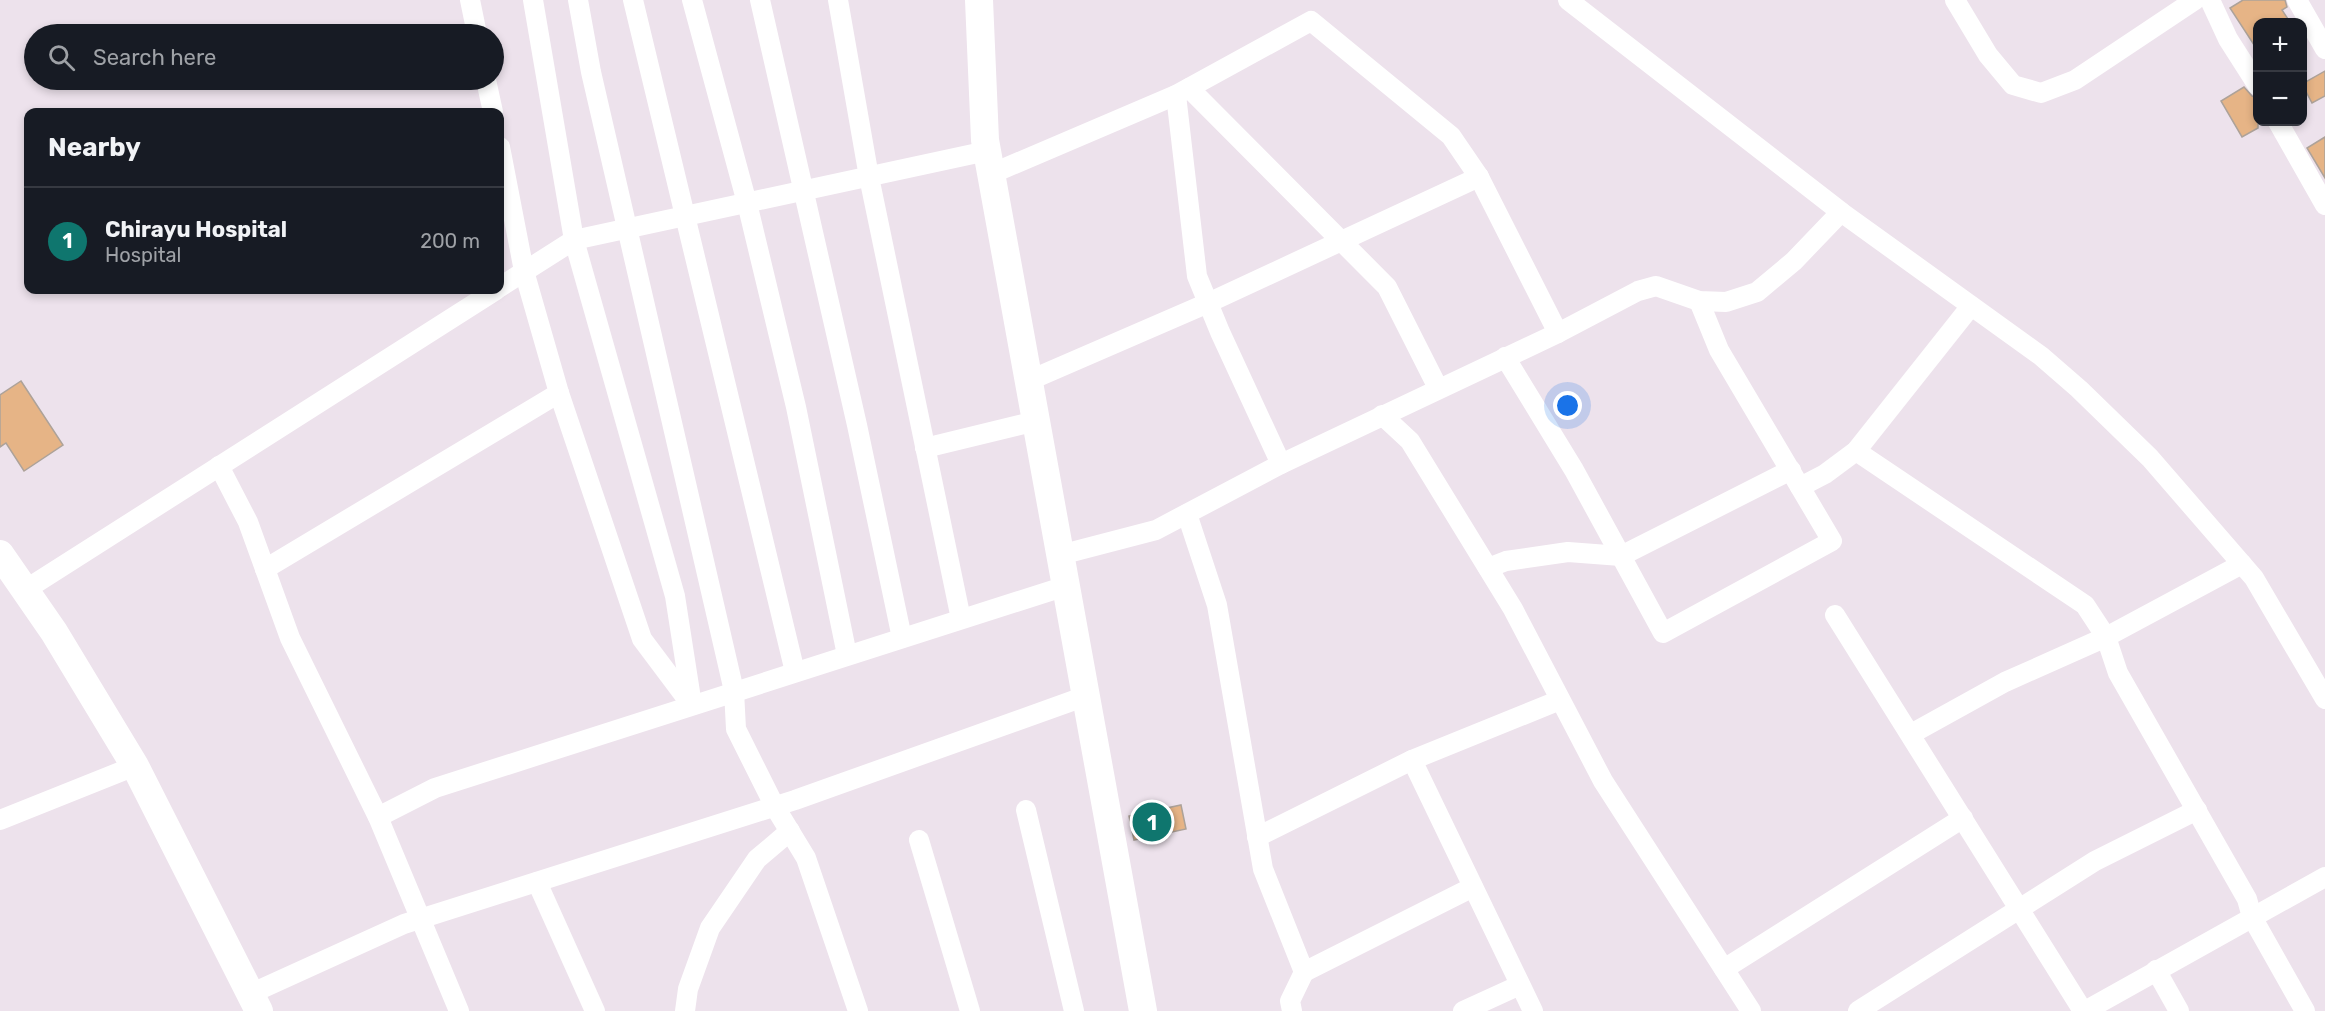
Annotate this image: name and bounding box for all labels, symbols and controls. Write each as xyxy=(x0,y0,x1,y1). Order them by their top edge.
map controls xyxy=(2253,18,2307,126)
button: + xyxy=(2253,18,2307,72)
search box xyxy=(24,24,504,90)
icon: search xyxy=(45,41,78,74)
text: Search here xyxy=(93,44,216,71)
button: − xyxy=(2253,72,2307,126)
text: Nearby xyxy=(48,132,141,163)
text: Chirayu Hospital xyxy=(105,216,287,243)
text: 1 xyxy=(63,229,72,253)
text: 200 m xyxy=(420,229,480,253)
text: Hospital xyxy=(105,243,181,267)
your location xyxy=(1553,391,1582,420)
pin: 1 xyxy=(1132,800,1172,844)

